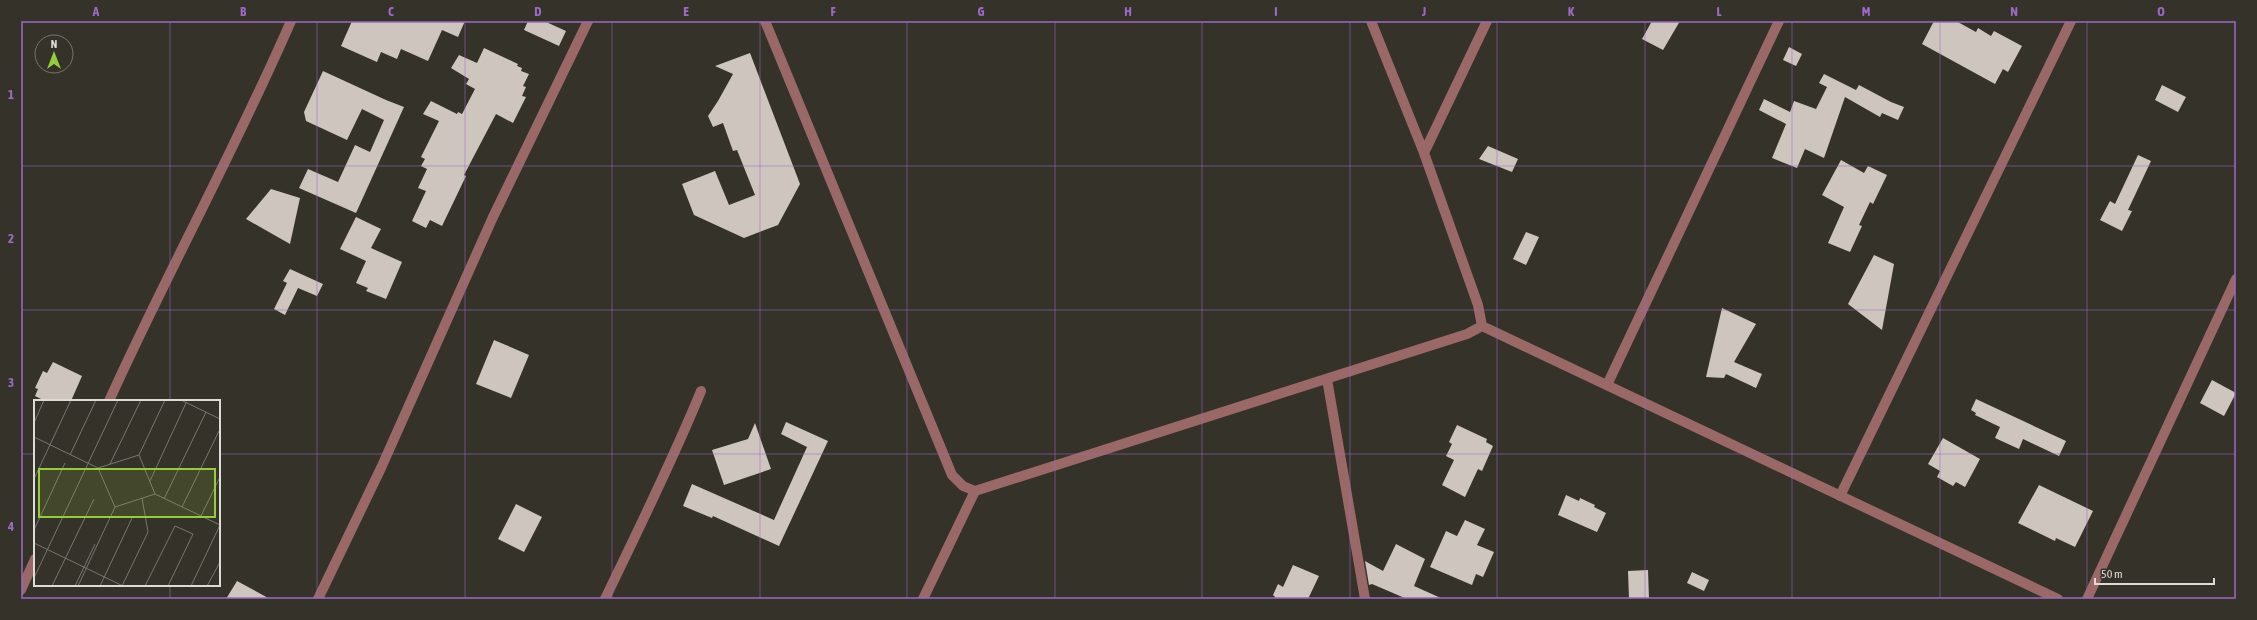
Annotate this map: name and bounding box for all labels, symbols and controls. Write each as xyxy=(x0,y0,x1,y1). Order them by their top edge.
text: A xyxy=(92,4,100,19)
text: B xyxy=(240,4,247,19)
text: C xyxy=(388,4,394,19)
text: D xyxy=(534,4,542,19)
text: E xyxy=(683,4,689,19)
text: F xyxy=(830,4,836,19)
text: G xyxy=(978,4,985,19)
text: H xyxy=(1124,4,1132,19)
text: I xyxy=(1274,4,1278,19)
text: J xyxy=(1421,4,1426,19)
text: K xyxy=(1568,4,1575,19)
text: L xyxy=(1716,4,1722,19)
text: M xyxy=(1862,4,1871,19)
text: N xyxy=(2010,4,2018,19)
text: O xyxy=(2157,4,2165,19)
north arrow xyxy=(34,34,74,74)
text: N xyxy=(51,38,57,50)
text: 1 xyxy=(8,87,14,102)
text: 2 xyxy=(8,231,14,246)
text: 3 xyxy=(8,375,14,390)
inset map xyxy=(34,400,220,586)
text: 4 xyxy=(7,519,14,534)
scale bar xyxy=(2095,560,2214,586)
text: 50 m xyxy=(2101,567,2123,581)

